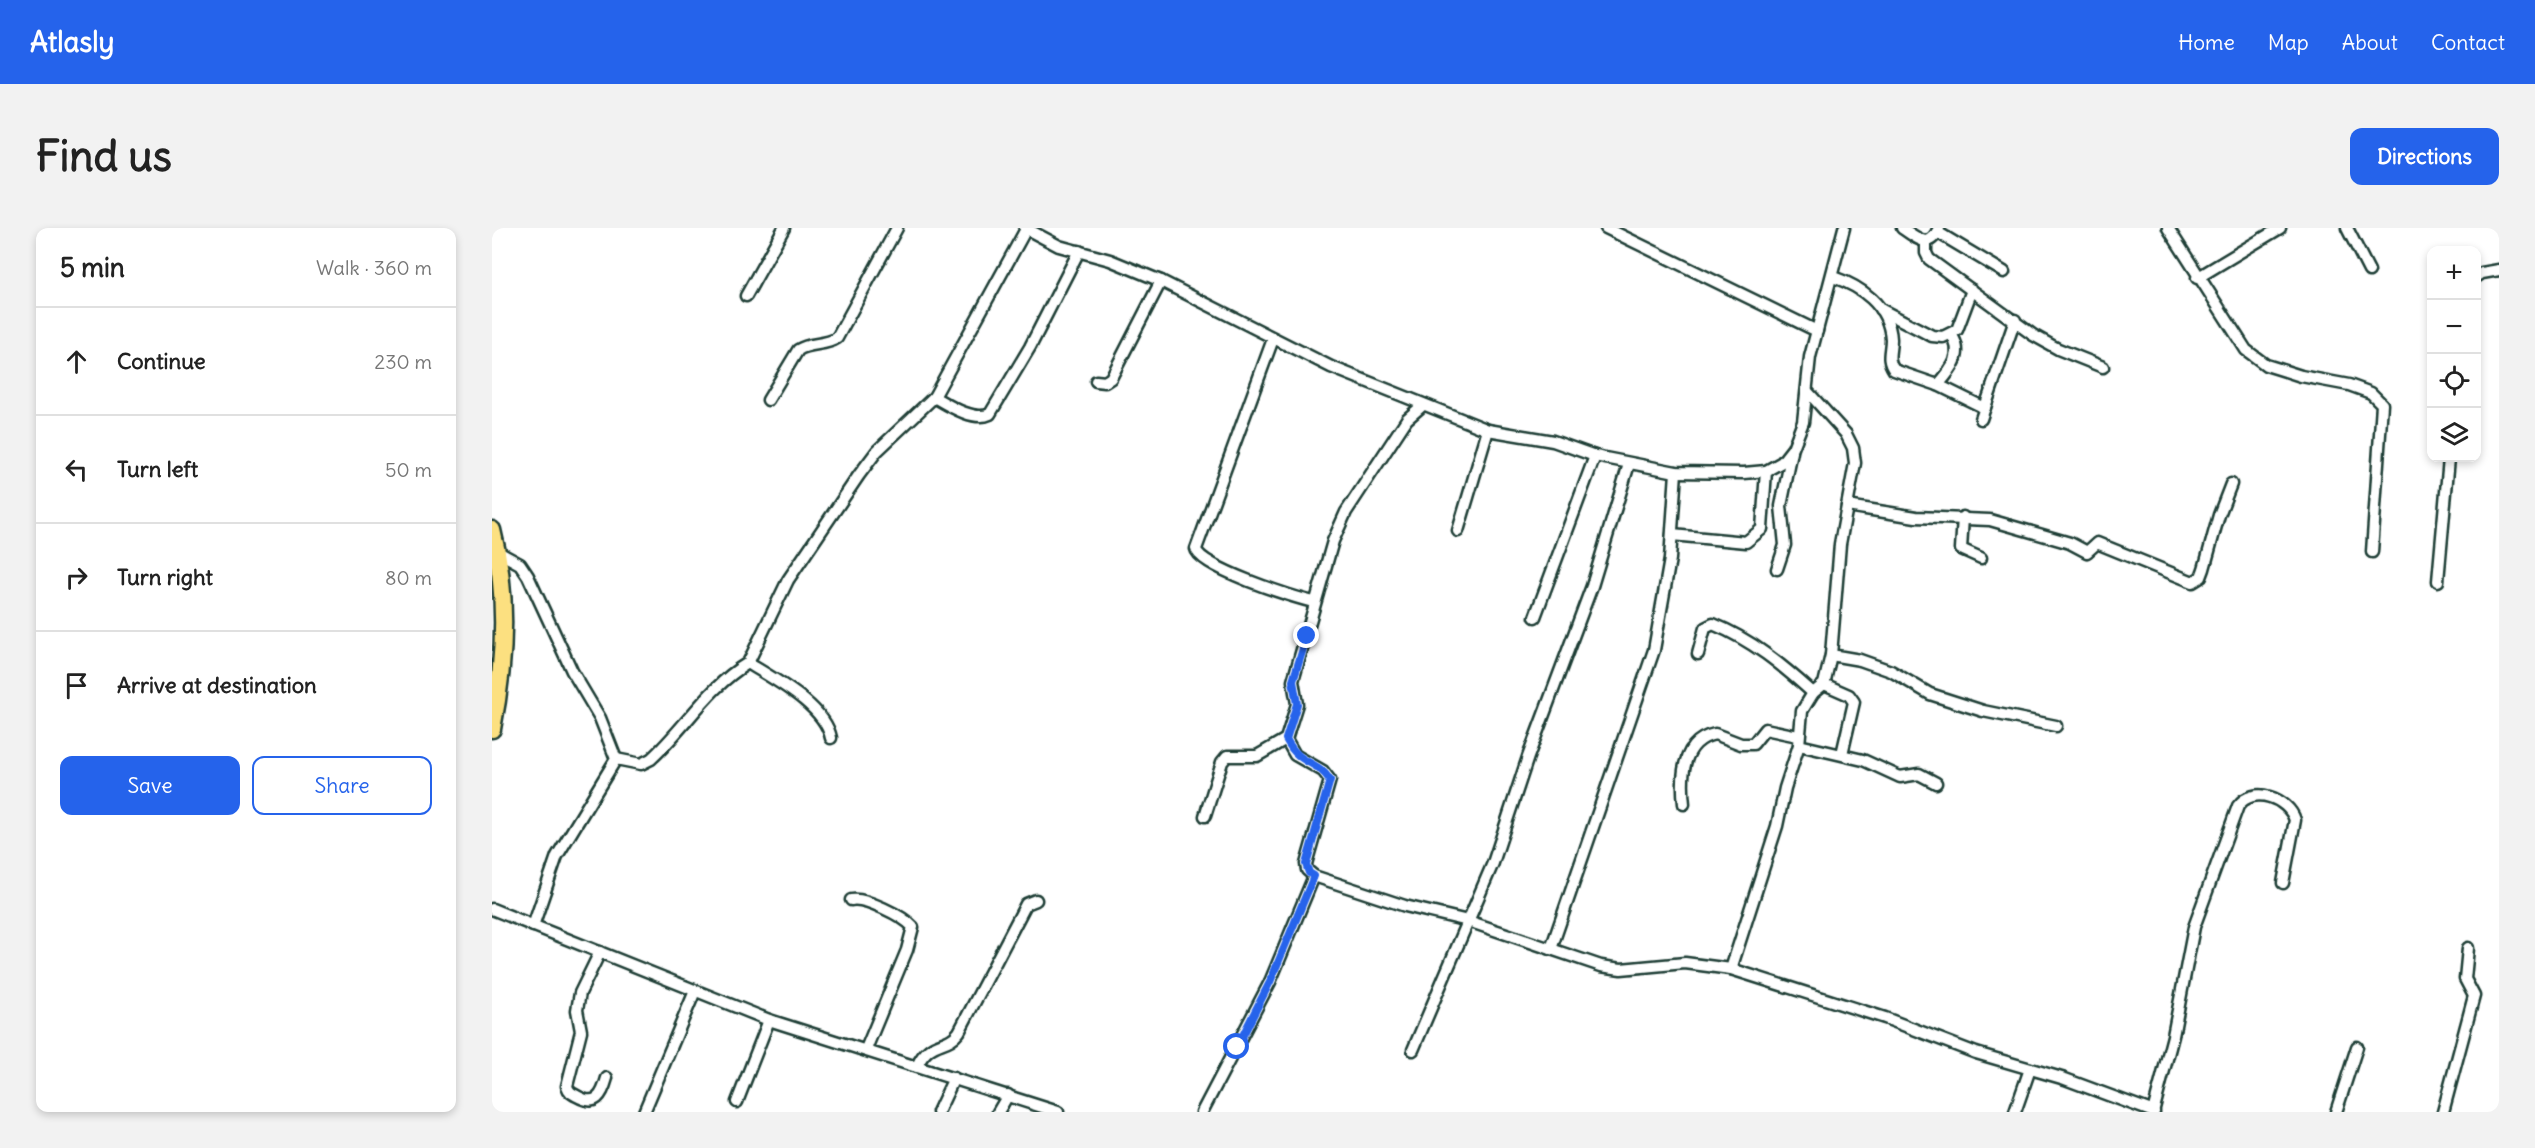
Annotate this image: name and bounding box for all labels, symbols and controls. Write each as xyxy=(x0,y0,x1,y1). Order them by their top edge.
text: Atlasly xyxy=(30,24,114,60)
text: Home xyxy=(2178,29,2235,56)
text: Map xyxy=(2268,29,2309,56)
text: About xyxy=(2342,29,2398,56)
text: Contact xyxy=(2431,29,2505,56)
button: Directions xyxy=(2350,128,2499,185)
text: Find us xyxy=(36,130,172,182)
map controls xyxy=(2427,246,2481,462)
button: + xyxy=(2427,246,2481,300)
text: 5 min xyxy=(60,251,125,284)
text: Walk · 360 m xyxy=(316,255,432,280)
button: − xyxy=(2427,300,2481,354)
icon: ahead xyxy=(60,345,93,378)
text: Continue xyxy=(117,347,206,375)
text: 230 m xyxy=(374,349,432,374)
button: locate xyxy=(2427,354,2481,408)
button: layers xyxy=(2427,408,2481,462)
icon: left xyxy=(60,453,93,486)
text: Turn left xyxy=(117,455,198,483)
text: 50 m xyxy=(385,457,432,482)
icon: right xyxy=(60,561,93,594)
text: Turn right xyxy=(117,563,213,591)
text: 80 m xyxy=(385,565,432,590)
route end xyxy=(1293,622,1319,648)
icon: arrive xyxy=(60,669,93,702)
text: Arrive at destination xyxy=(117,671,317,699)
button: Save xyxy=(60,756,240,815)
button: Share xyxy=(252,756,432,815)
route start xyxy=(1223,1033,1249,1059)

